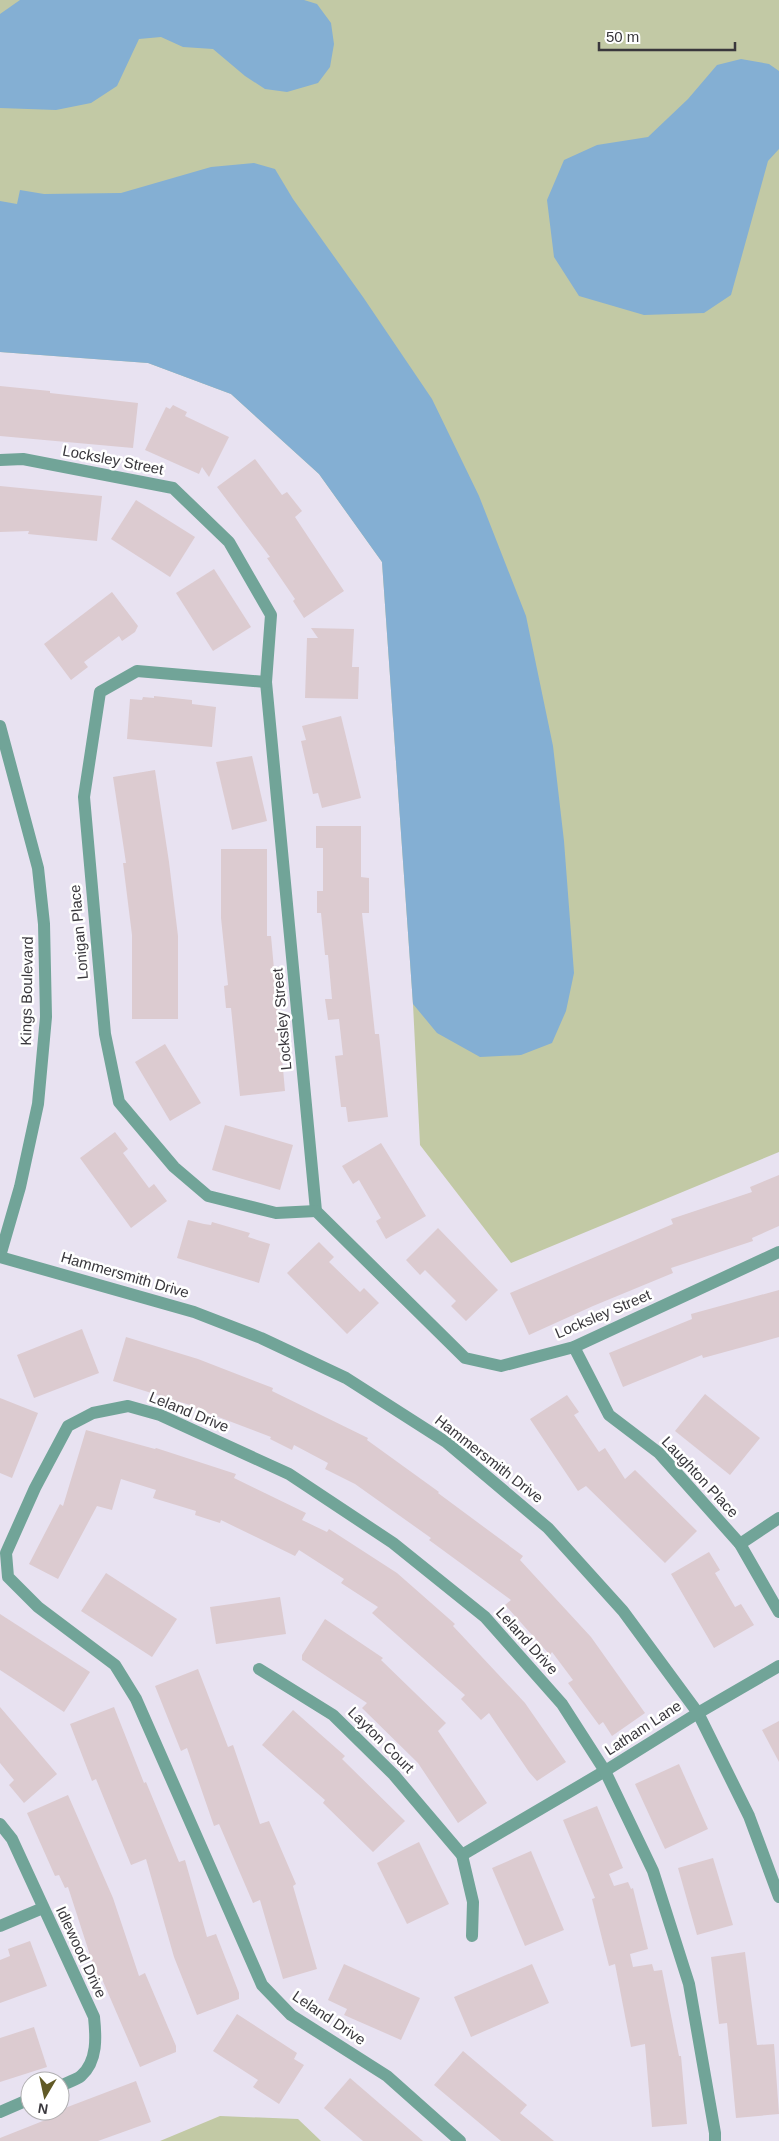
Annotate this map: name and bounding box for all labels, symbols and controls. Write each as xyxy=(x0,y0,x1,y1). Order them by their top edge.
scale bar xyxy=(599,20,735,52)
text: 50 m xyxy=(606,28,639,45)
street label: Locksley Street xyxy=(61,441,166,478)
street label: Lonigan Place xyxy=(66,884,91,980)
street label: Kings Boulevard xyxy=(17,936,36,1046)
street label: Locksley Street xyxy=(268,966,294,1071)
street label: Hammersmith Drive xyxy=(59,1248,191,1301)
street label: Locksley Street xyxy=(552,1285,654,1341)
street label: Leland Drive xyxy=(147,1388,231,1435)
street label: Hammersmith Drive xyxy=(432,1411,547,1506)
street label: Laughton Place xyxy=(659,1433,742,1521)
street label: Leland Drive xyxy=(493,1604,562,1678)
street label: Latham Lane xyxy=(601,1697,684,1759)
street label: Layton Court xyxy=(345,1703,418,1777)
street label: Idlewood Drive xyxy=(53,1903,110,2000)
street label: Leland Drive xyxy=(290,1987,369,2048)
north arrow xyxy=(20,2071,70,2121)
text: N xyxy=(37,2100,49,2118)

